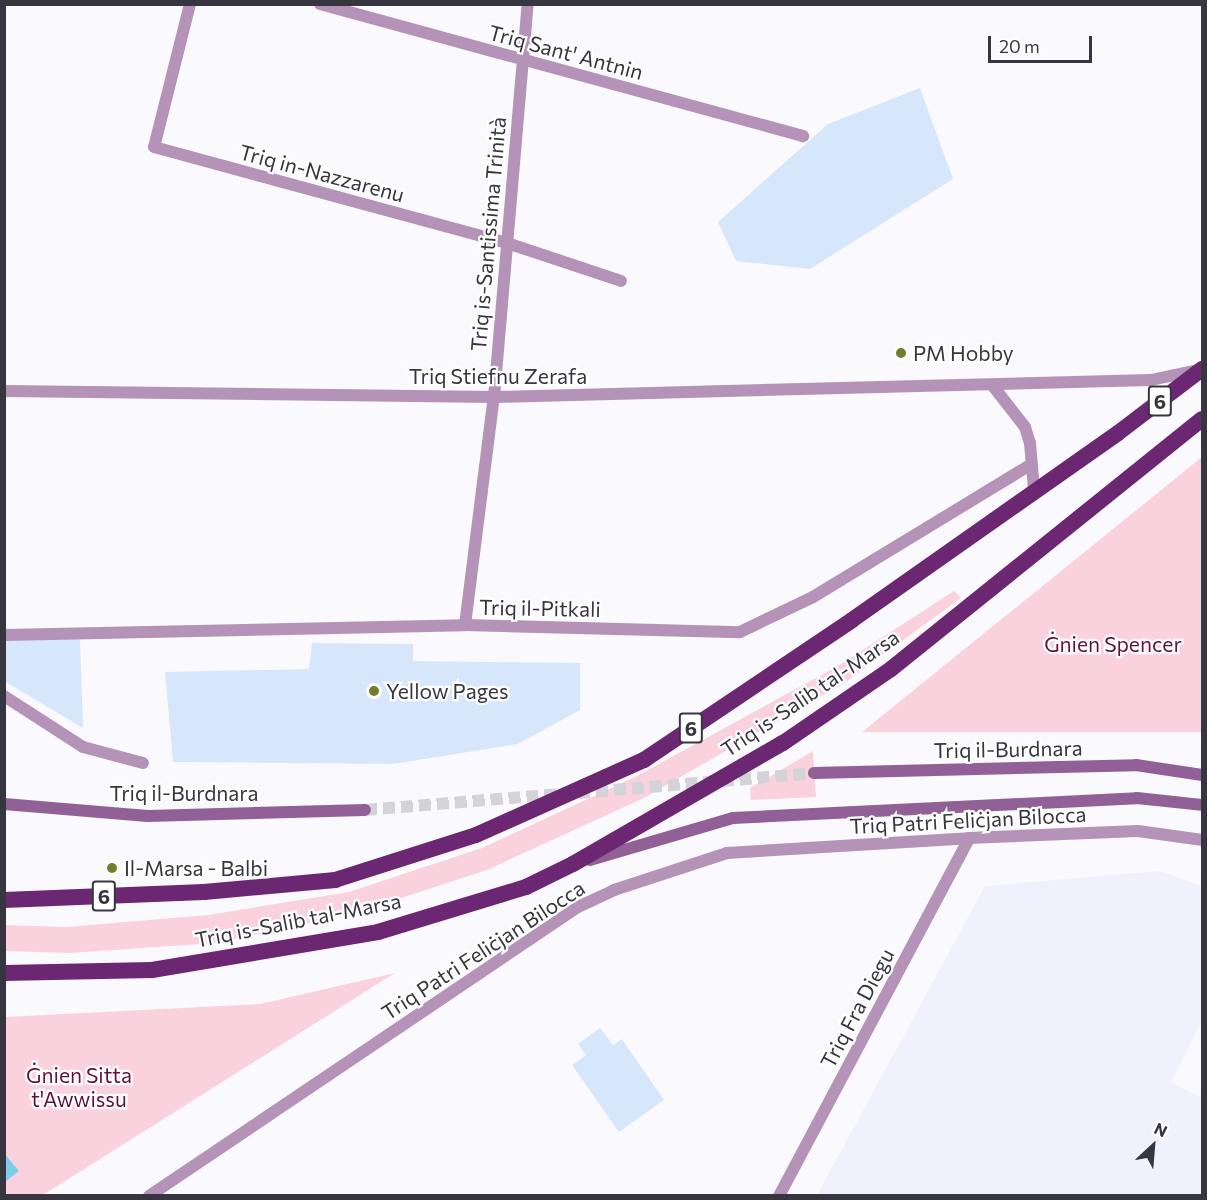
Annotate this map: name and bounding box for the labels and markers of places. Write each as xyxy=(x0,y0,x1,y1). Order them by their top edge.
place label: PM Hobby xyxy=(913,340,1014,366)
marker: PM Hobby xyxy=(894,346,908,360)
place label: Yellow Pages xyxy=(386,678,508,704)
marker: Yellow Pages xyxy=(367,684,381,698)
place label: Il-Marsa - Balbi xyxy=(124,855,268,881)
marker: Il-Marsa - Balbi xyxy=(105,861,119,875)

